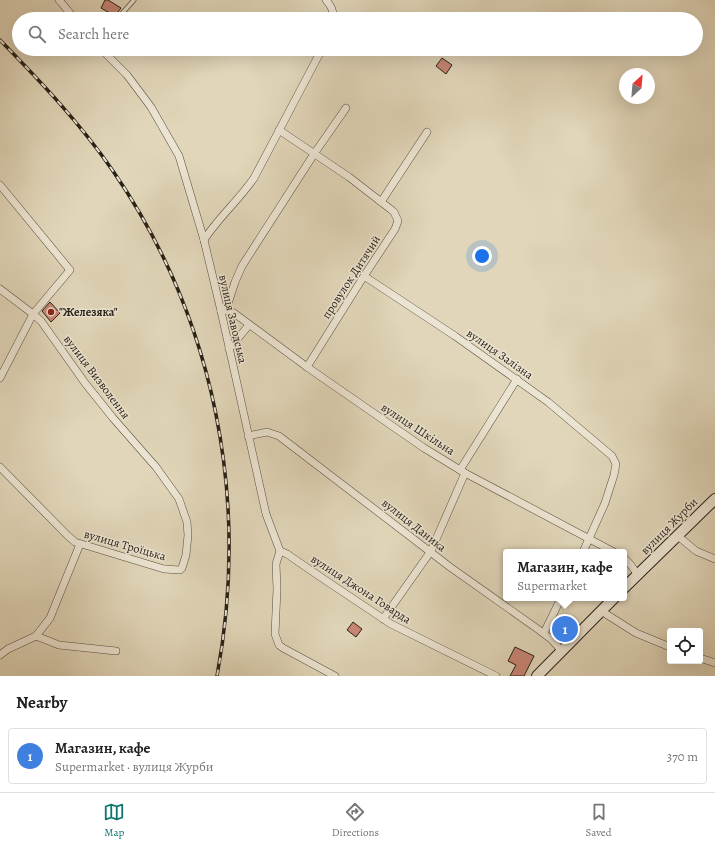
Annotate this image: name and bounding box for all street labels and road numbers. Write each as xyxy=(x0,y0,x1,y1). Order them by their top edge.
street label: провулок Дитячий xyxy=(318,232,384,322)
street label: вулиця Заводська xyxy=(215,273,251,365)
street label: вулиця Залізна xyxy=(464,325,537,383)
street label: вулиця Визволення xyxy=(60,332,134,422)
street label: вулиця Шкільна xyxy=(378,399,458,459)
street label: вулиця Журби xyxy=(637,494,701,558)
street label: вулиця Даника xyxy=(378,495,450,556)
street label: вулиця Троїцька xyxy=(82,526,168,564)
street label: вулиця Джона Говарда xyxy=(308,551,415,628)

